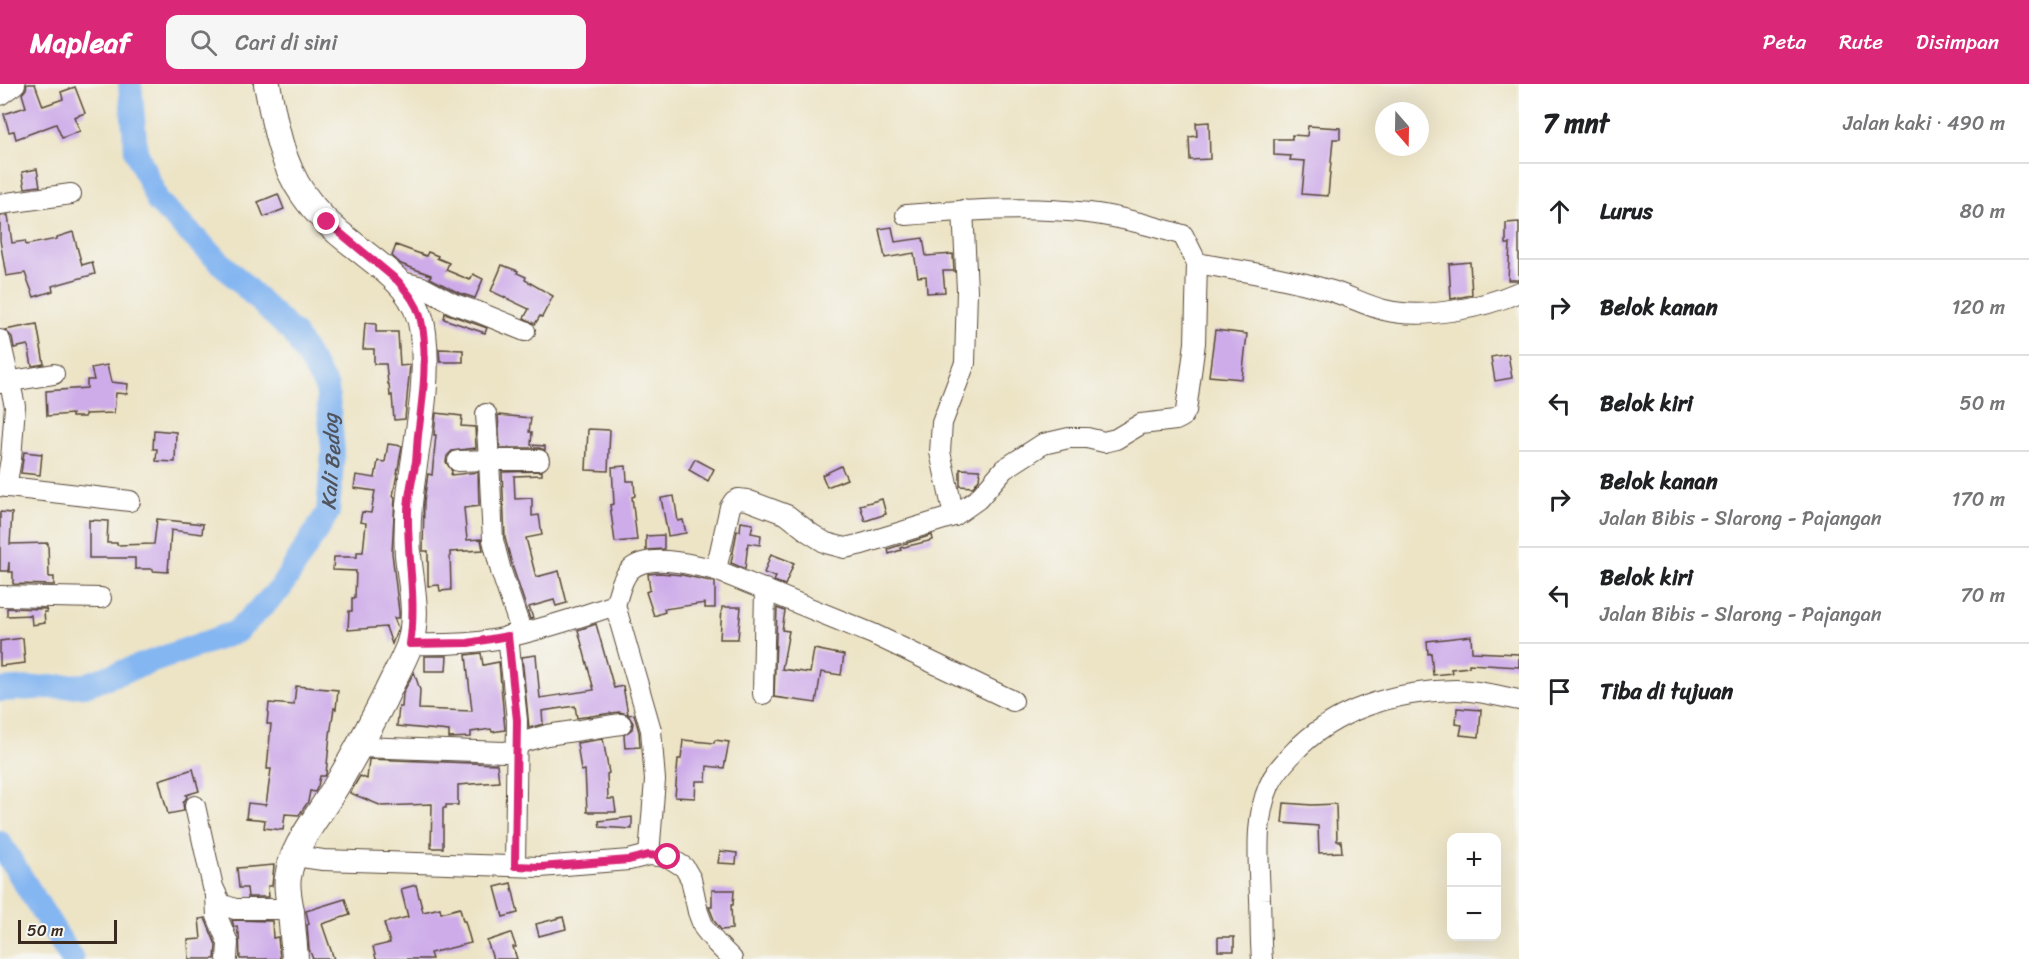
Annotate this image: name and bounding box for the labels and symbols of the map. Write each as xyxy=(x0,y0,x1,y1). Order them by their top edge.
north arrow xyxy=(1375,102,1429,156)
route end xyxy=(313,208,339,234)
water label: Kali Bedog xyxy=(309,410,352,511)
route start xyxy=(654,843,680,869)
scale bar xyxy=(18,917,117,944)

